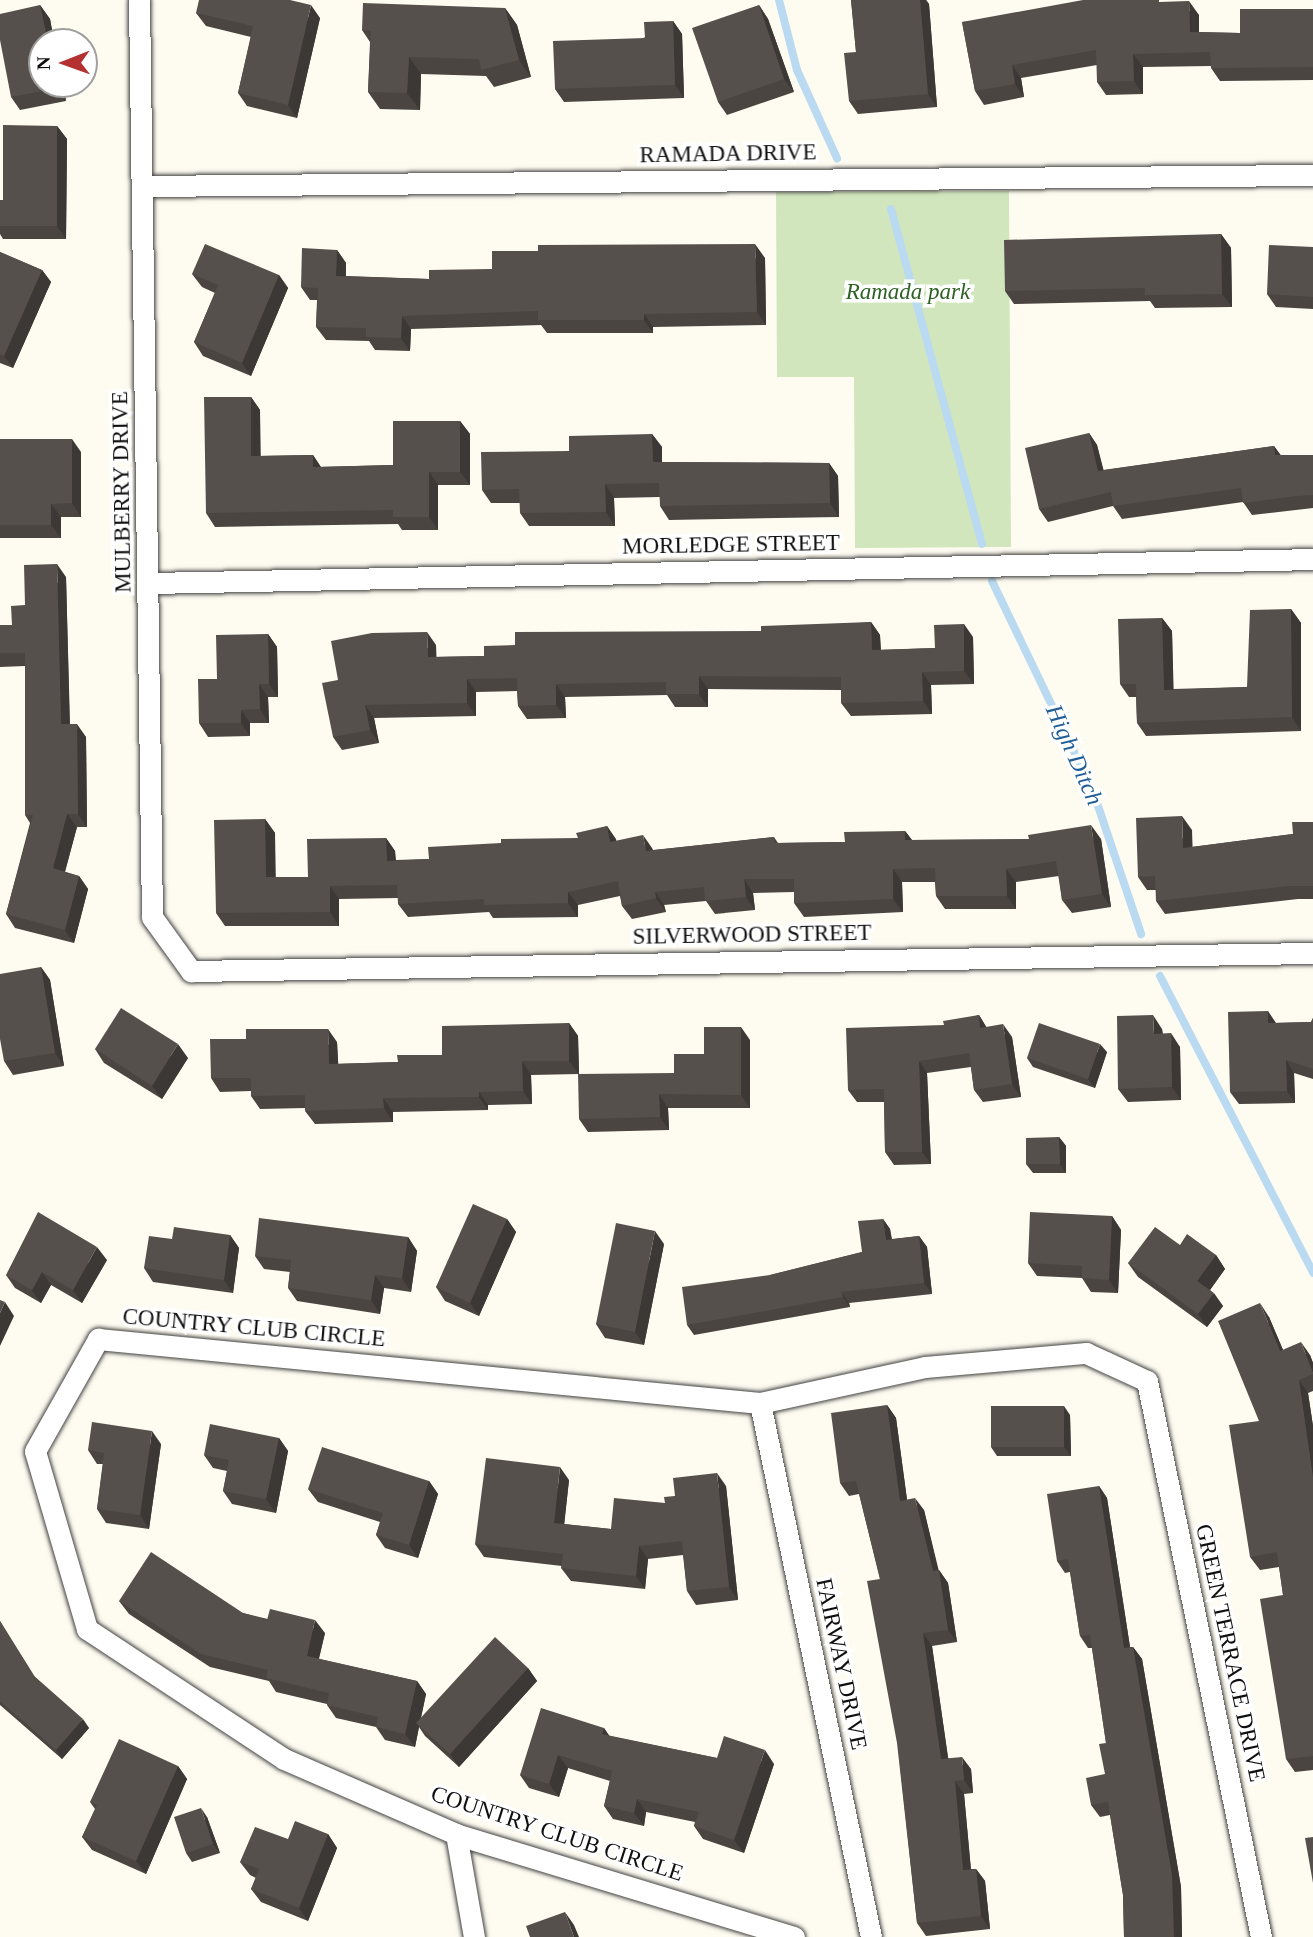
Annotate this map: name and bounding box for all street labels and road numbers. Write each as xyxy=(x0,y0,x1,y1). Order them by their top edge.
street label: RAMADA DRIVE xyxy=(639,139,817,169)
street label: MULBERRY DRIVE xyxy=(106,391,138,593)
street label: MORLEDGE STREET xyxy=(622,529,840,561)
street label: SILVERWOOD STREET xyxy=(632,919,872,951)
street label: COUNTRY CLUB CIRCLE xyxy=(121,1303,387,1353)
street label: GREEN TERRACE DRIVE xyxy=(1189,1521,1271,1785)
street label: FAIRWAY DRIVE xyxy=(809,1575,873,1753)
street label: COUNTRY CLUB CIRCLE xyxy=(427,1780,687,1888)

